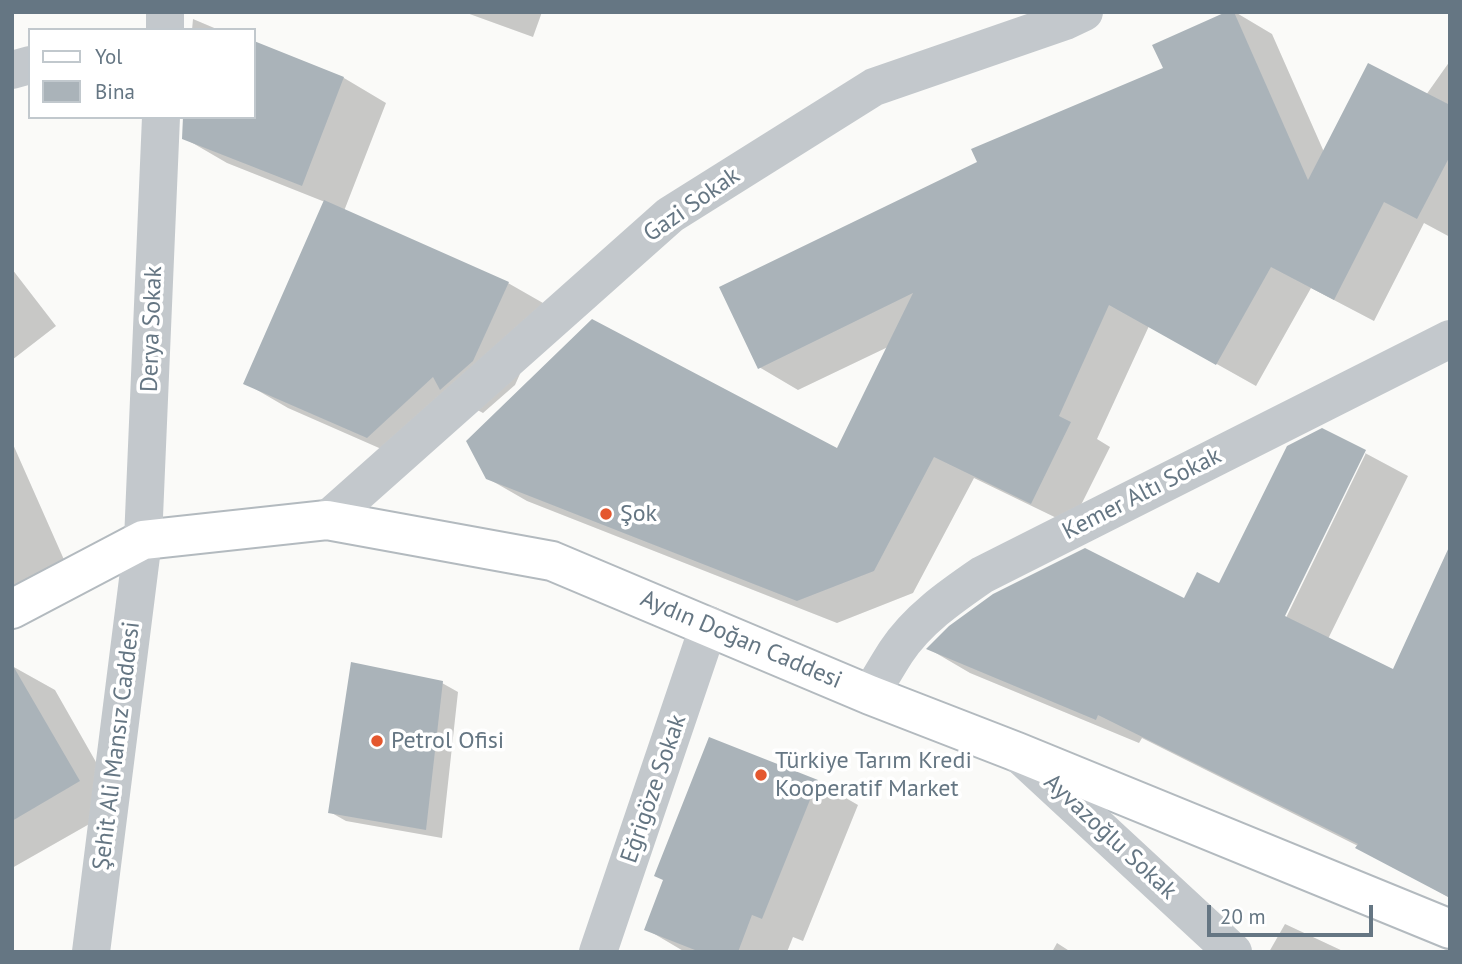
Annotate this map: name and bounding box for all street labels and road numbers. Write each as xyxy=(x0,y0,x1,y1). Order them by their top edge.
street label: Gazi Sokak xyxy=(638,161,746,249)
street label: Derya Sokak xyxy=(135,266,169,392)
street label: Kemer Altı Sokak xyxy=(1058,442,1226,546)
street label: Aydın Doğan Caddesi xyxy=(636,585,846,695)
street label: Şehit Ali Mansız Caddesi xyxy=(87,620,147,872)
street label: Eğrigöze Sokak xyxy=(615,711,693,867)
street label: Ayvazoğlu Sokak xyxy=(1038,768,1182,906)

